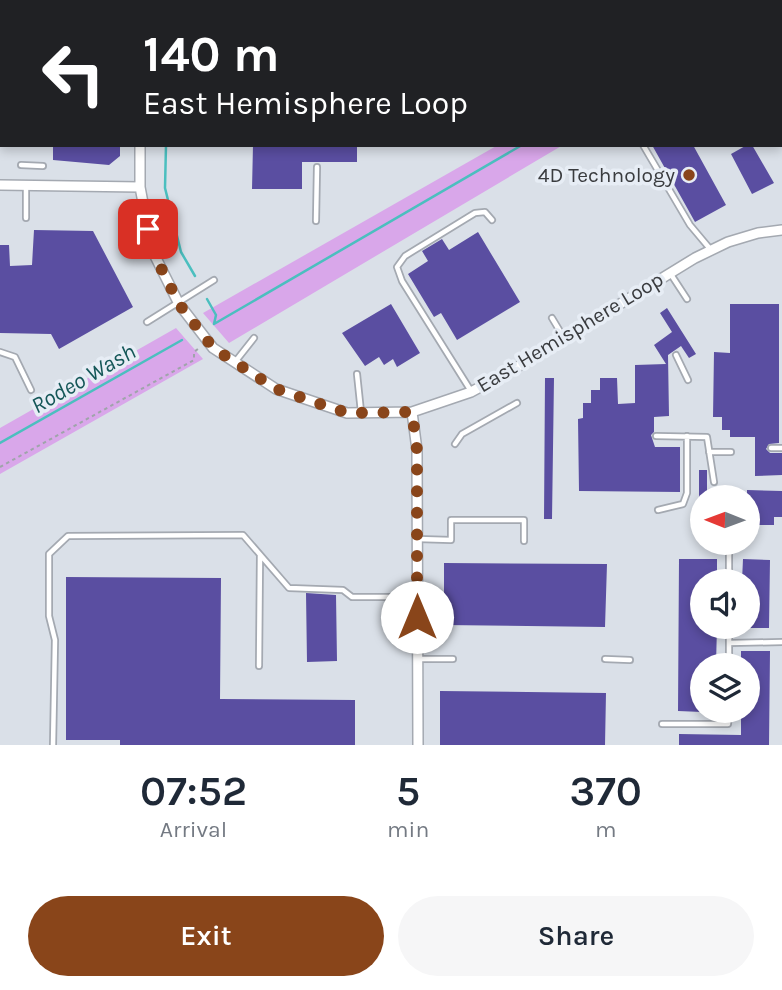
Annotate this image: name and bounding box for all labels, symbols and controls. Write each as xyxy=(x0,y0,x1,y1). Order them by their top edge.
text: 140 m xyxy=(143,26,280,83)
icon: left xyxy=(28,28,119,119)
text: East Hemisphere Loop xyxy=(143,85,468,122)
place label: 4D Technology xyxy=(538,163,675,187)
marker: 4D Technology xyxy=(681,167,697,183)
pin xyxy=(118,199,178,259)
icon: arrive xyxy=(129,210,167,248)
street label: East Hemisphere Loop xyxy=(472,267,668,397)
water label: Rodeo Wash xyxy=(26,338,140,419)
north arrow xyxy=(690,485,760,555)
map controls xyxy=(690,485,760,723)
button: sound xyxy=(690,569,760,639)
position arrow xyxy=(380,580,454,654)
button: layers xyxy=(690,653,760,723)
text: 07:52 xyxy=(140,766,247,816)
text: 5 xyxy=(396,766,420,816)
text: 370 xyxy=(569,766,642,816)
text: Arrival xyxy=(160,816,227,843)
text: min xyxy=(387,816,429,843)
text: m xyxy=(595,816,616,843)
button: Exit xyxy=(28,896,384,976)
button: Share xyxy=(398,896,754,976)

